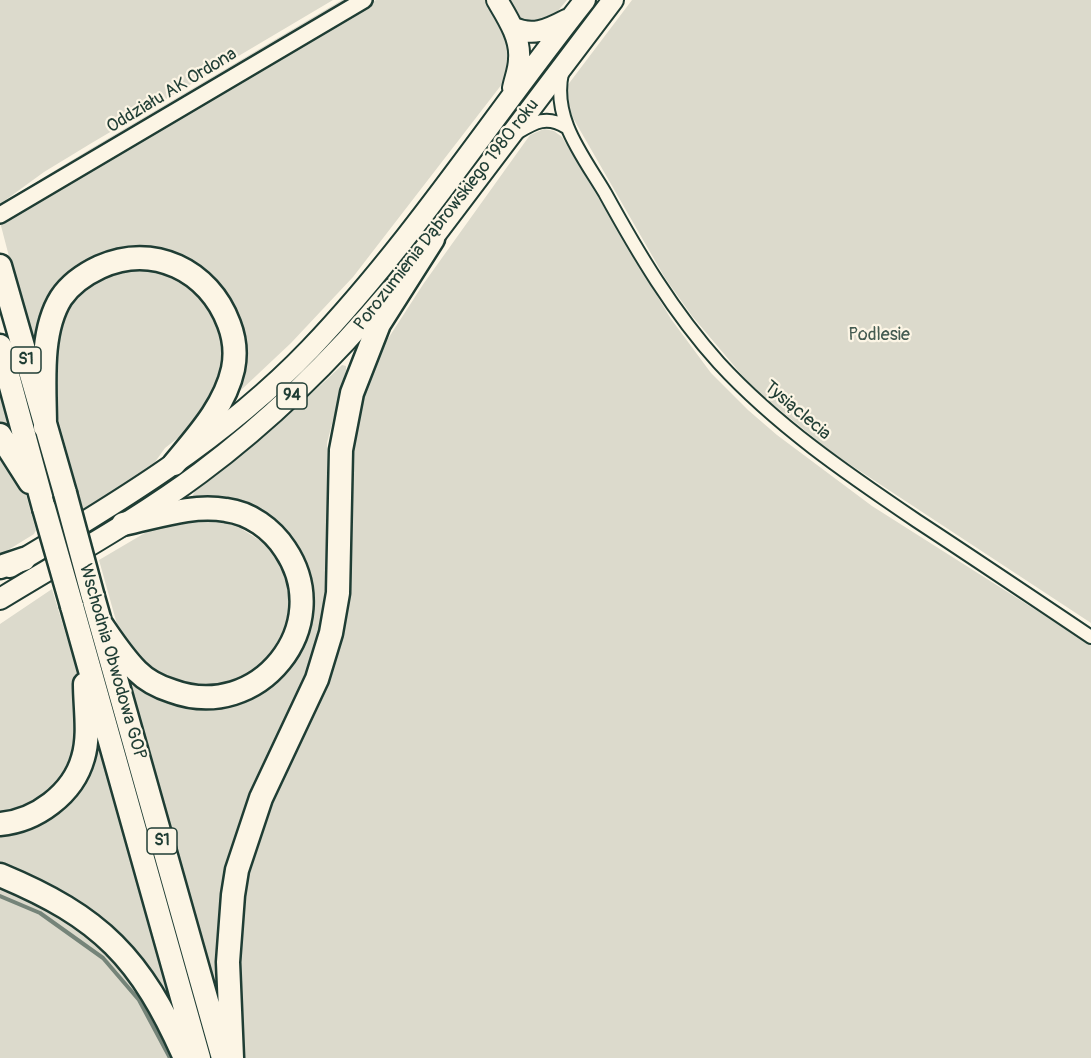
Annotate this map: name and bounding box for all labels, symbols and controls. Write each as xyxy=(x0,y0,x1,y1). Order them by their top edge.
street label: Oddziału AK Ordona xyxy=(103,44,241,138)
street label: Porozumienia Dąbrowskiego 1980 roku xyxy=(350,95,544,335)
park label: Podlesie xyxy=(848,324,910,346)
road number: S1 xyxy=(11,347,41,373)
street label: Tysiąclecia xyxy=(759,377,835,445)
road number: 94 xyxy=(277,383,307,409)
street label: Wschodnia Obwodowa GOP xyxy=(74,561,150,763)
road number: S1 xyxy=(147,828,177,854)

